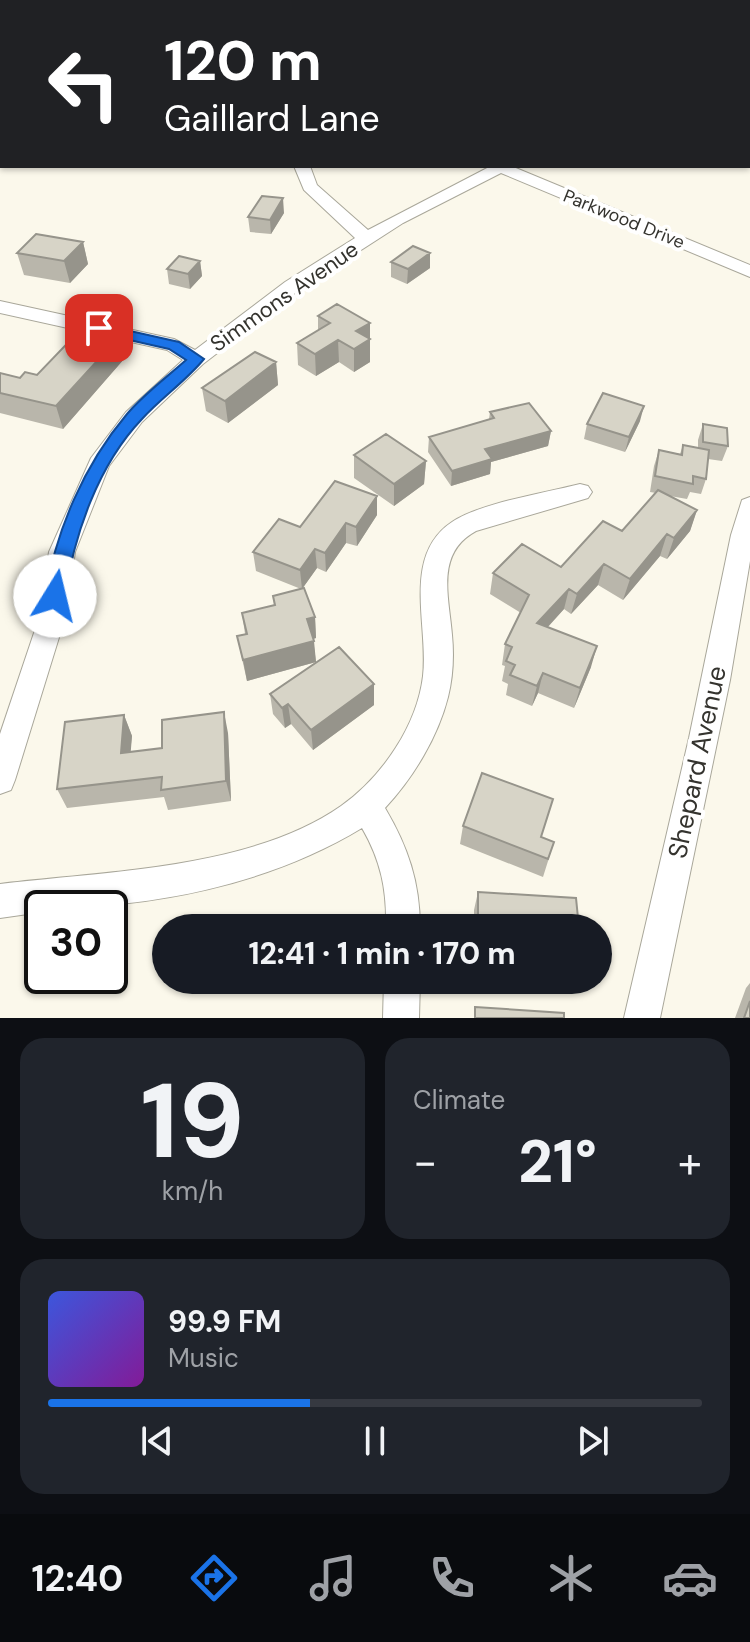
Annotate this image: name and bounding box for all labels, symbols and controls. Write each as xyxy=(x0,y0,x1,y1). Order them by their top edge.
text: 120 m xyxy=(164,24,322,97)
icon: left xyxy=(32,32,136,136)
text: Gaillard Lane xyxy=(164,95,380,142)
street label: Parkwood Drive xyxy=(560,184,688,254)
street label: Simmons Avenue xyxy=(204,234,364,358)
pin xyxy=(65,294,133,362)
icon: arrive xyxy=(77,306,121,350)
position arrow xyxy=(13,554,97,638)
street label: Shepard Avenue xyxy=(660,663,734,861)
speed limit sign: 30 xyxy=(24,890,128,994)
text: 12:41 · 1 min · 170 m xyxy=(248,934,516,973)
text: 19 xyxy=(141,1054,244,1189)
text: Climate xyxy=(413,1083,505,1117)
text: 21° xyxy=(518,1122,597,1201)
text: − xyxy=(413,1133,437,1191)
text: + xyxy=(678,1133,702,1191)
text: km/h xyxy=(162,1174,223,1208)
text: 99.9 FM xyxy=(168,1302,281,1341)
text: Music xyxy=(168,1341,239,1375)
icon: previous xyxy=(135,1419,179,1463)
icon: pause xyxy=(353,1419,397,1463)
icon: next xyxy=(571,1419,615,1463)
icon: directions xyxy=(186,1550,242,1606)
icon: music xyxy=(305,1550,361,1606)
icon: phone xyxy=(424,1550,480,1606)
icon: climate xyxy=(543,1550,599,1606)
icon: car xyxy=(662,1550,718,1606)
text: 12:40 xyxy=(32,1555,123,1602)

